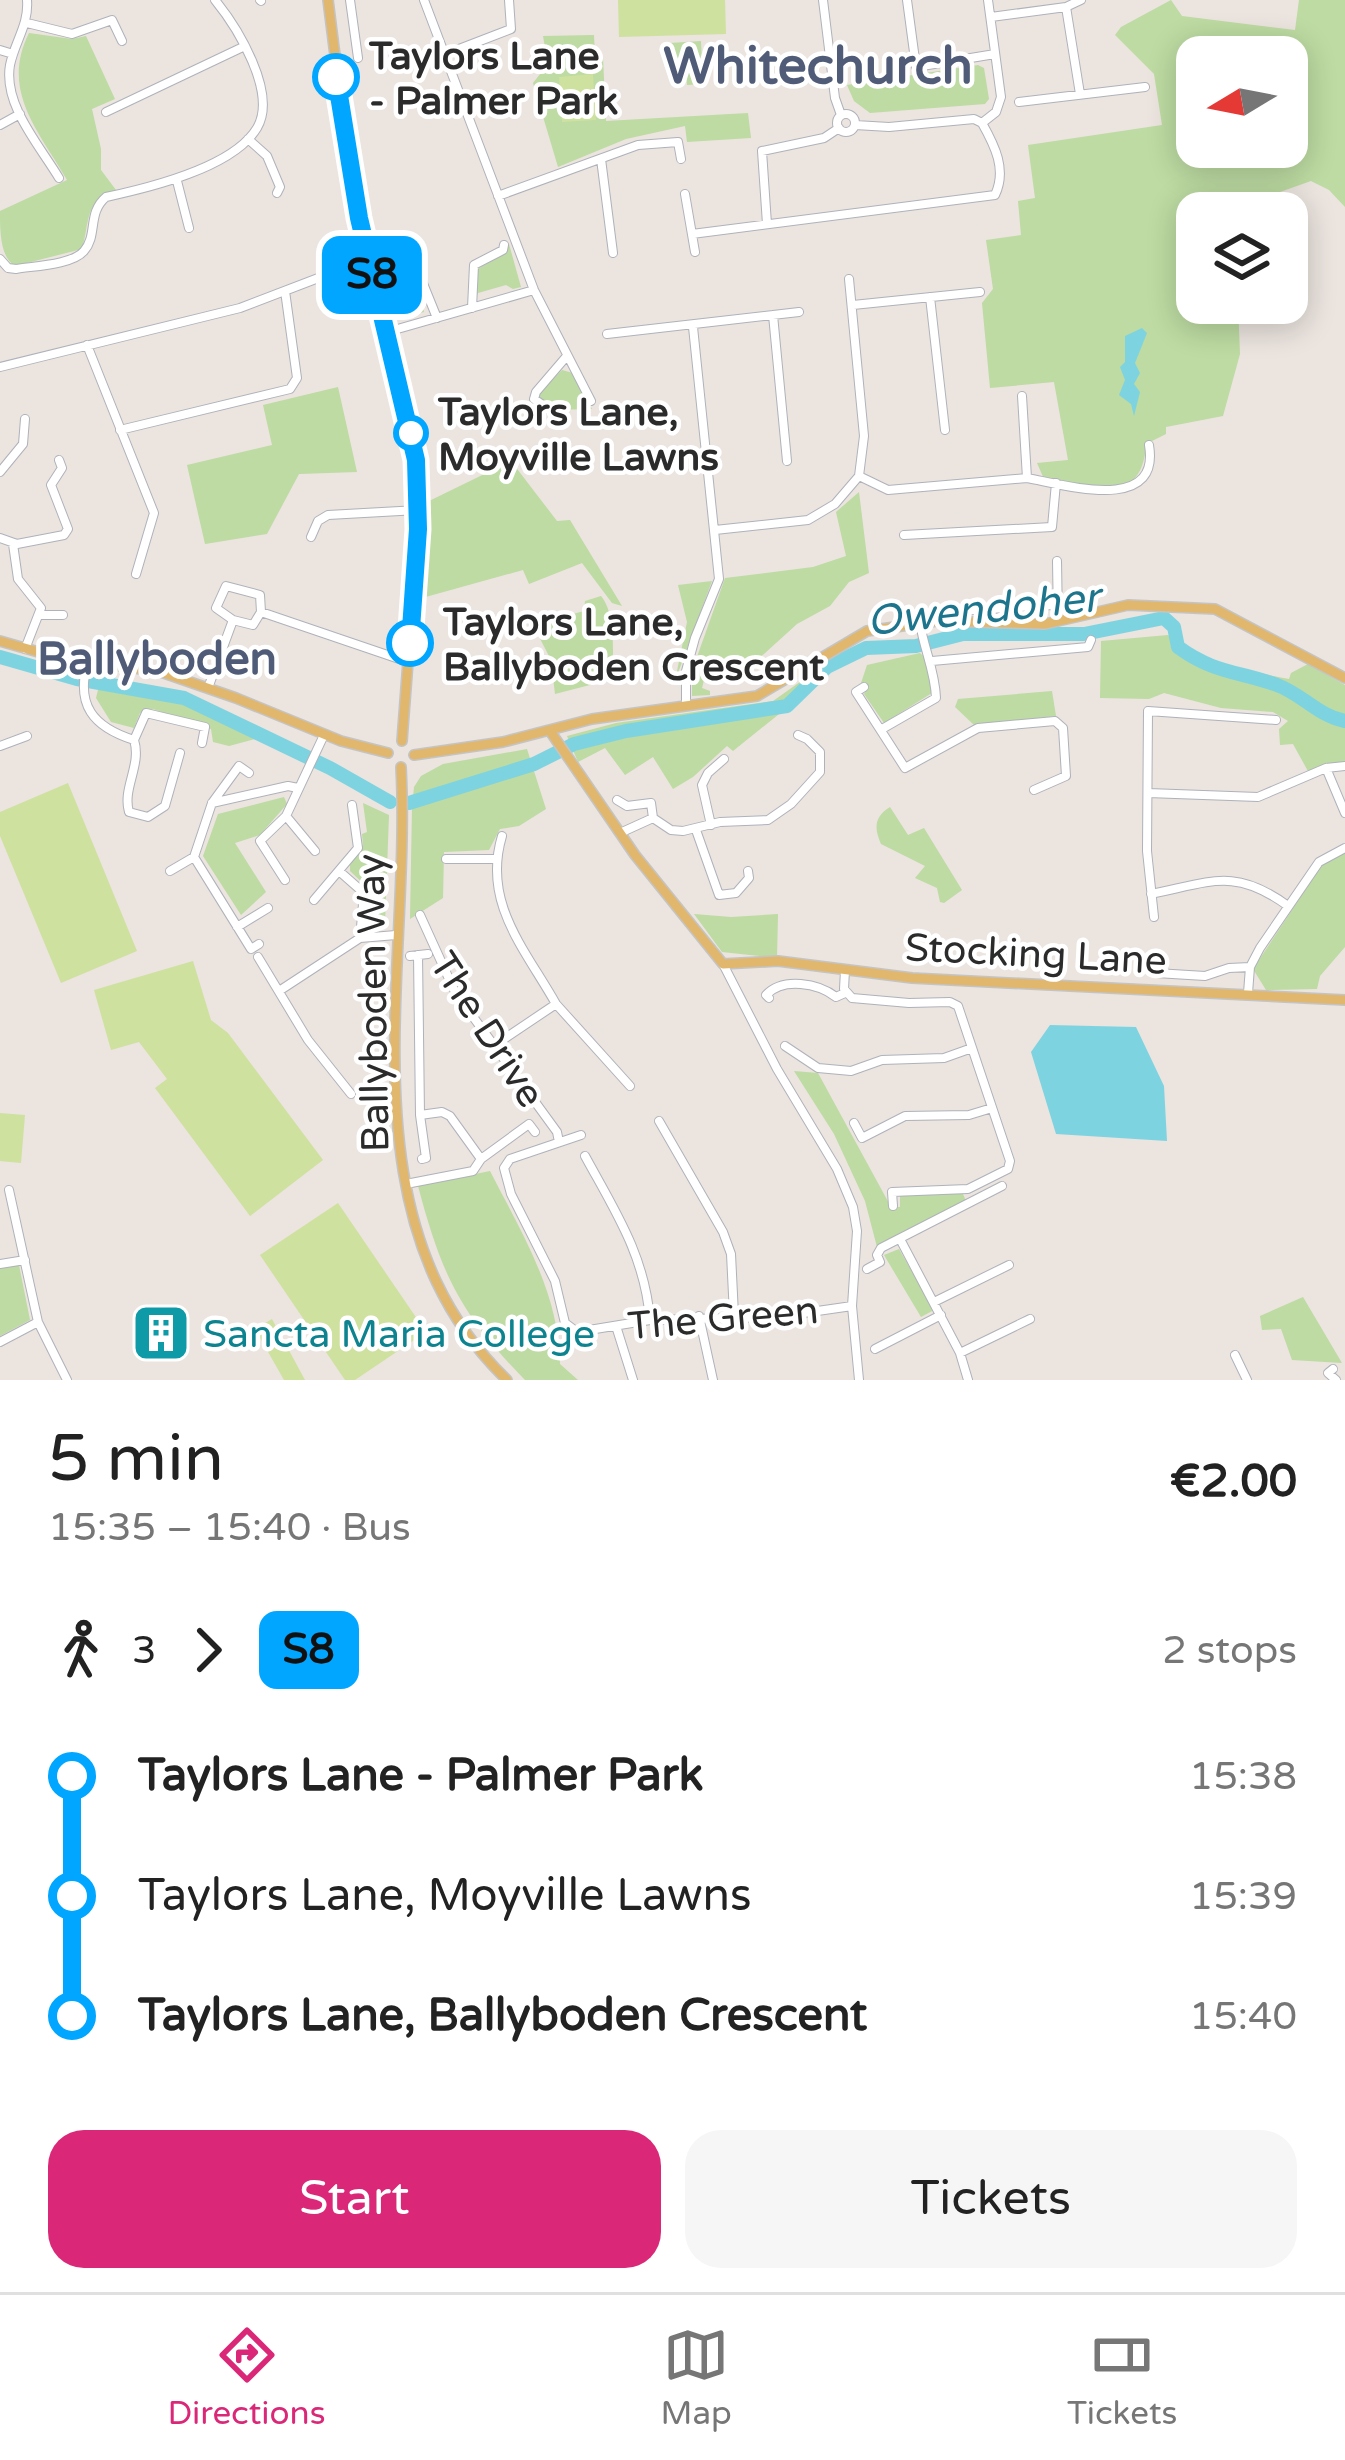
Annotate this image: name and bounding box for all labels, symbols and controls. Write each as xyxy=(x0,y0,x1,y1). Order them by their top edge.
place label: Taylors Lane - Palmer Park xyxy=(368,33,618,125)
district label: Whitechurch xyxy=(663,36,973,98)
north arrow xyxy=(1176,36,1308,168)
map controls xyxy=(1176,36,1308,324)
marker: Taylors Lane - Palmer Park xyxy=(314,55,358,99)
button: layers xyxy=(1176,192,1308,324)
line badge: S8 xyxy=(318,236,426,314)
text: S8 xyxy=(346,249,398,300)
place label: Taylors Lane, Moyville Lawns xyxy=(437,389,719,481)
marker: Taylors Lane, Moyville Lawns xyxy=(395,417,427,449)
water label: Owendoher xyxy=(864,571,1107,647)
place label: Taylors Lane, Ballyboden Crescent xyxy=(442,599,824,691)
marker: Taylors Lane, Ballyboden Crescent xyxy=(388,621,432,665)
district label: Ballyboden xyxy=(37,633,277,687)
street label: Ballyboden Way xyxy=(347,853,400,1153)
street label: Stocking Lane xyxy=(904,924,1168,985)
street label: The Drive xyxy=(419,943,554,1116)
street label: The Green xyxy=(626,1287,820,1350)
building icon: Sancta Maria College xyxy=(130,1302,192,1364)
place label: Sancta Maria College xyxy=(203,1311,595,1358)
text: 5 min xyxy=(48,1419,224,1499)
text: €2.00 xyxy=(1170,1455,1297,1509)
text: 15:35 – 15:40 · Bus xyxy=(48,1504,411,1551)
icon: walk xyxy=(48,1617,114,1683)
icon: forward xyxy=(175,1617,241,1683)
text: S8 xyxy=(283,1624,335,1675)
text: 3 xyxy=(132,1627,157,1674)
text: 2 stops xyxy=(1162,1627,1297,1674)
text: Taylors Lane - Palmer Park xyxy=(138,1749,703,1803)
text: 15:38 xyxy=(1189,1753,1297,1800)
text: Taylors Lane, Moyville Lawns xyxy=(138,1869,752,1923)
text: 15:39 xyxy=(1189,1873,1297,1920)
text: Taylors Lane, Ballyboden Crescent xyxy=(138,1989,867,2043)
text: 15:40 xyxy=(1189,1993,1297,2040)
button: Start xyxy=(48,2130,661,2268)
button: Tickets xyxy=(685,2130,1297,2268)
tab: Directions xyxy=(168,2322,325,2433)
tab: Map xyxy=(661,2322,732,2433)
tab: Tickets xyxy=(1067,2322,1177,2433)

